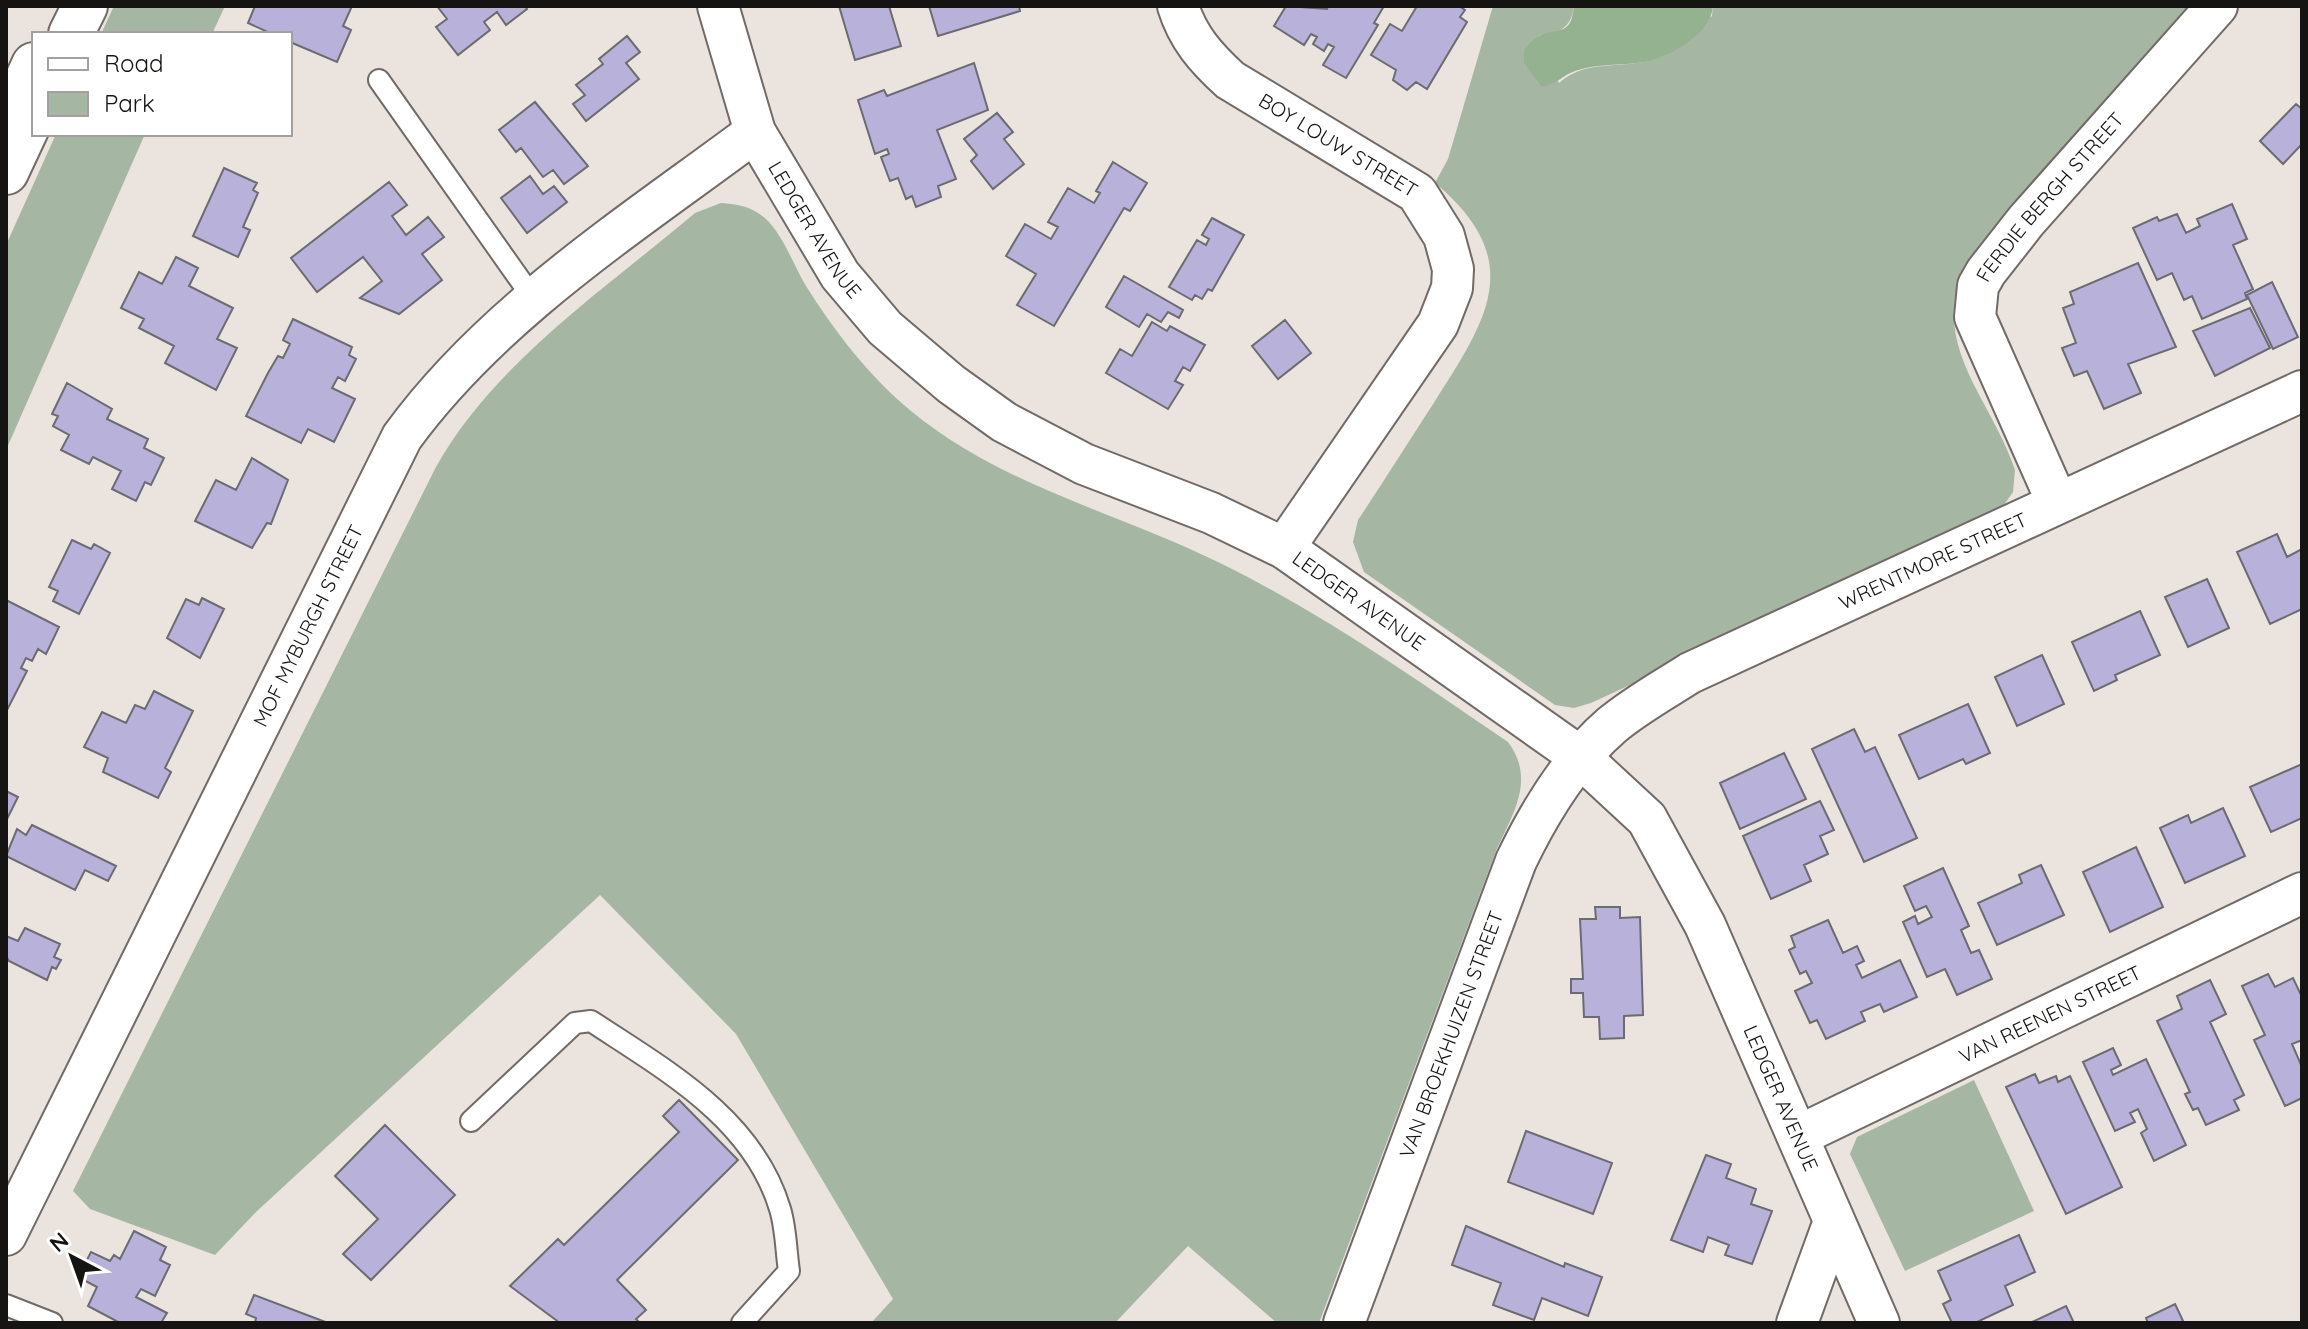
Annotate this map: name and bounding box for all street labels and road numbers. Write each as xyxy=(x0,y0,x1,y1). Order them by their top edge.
street label: BOY LOUW STREET xyxy=(1255,87,1422,202)
street label: FERDIE BERGH STREET xyxy=(1970,107,2129,286)
street label: LEDGER AVENUE xyxy=(763,157,867,303)
street label: WRENTMORE STREET xyxy=(1835,506,2031,615)
street label: MOF MYBURGH STREET xyxy=(247,521,368,731)
street label: LEDGER AVENUE xyxy=(1288,545,1430,656)
street label: VAN BROEKHUIZEN STREET xyxy=(1394,907,1508,1161)
street label: VAN REENEN STREET xyxy=(1955,959,2145,1068)
street label: LEDGER AVENUE xyxy=(1738,1021,1824,1175)

